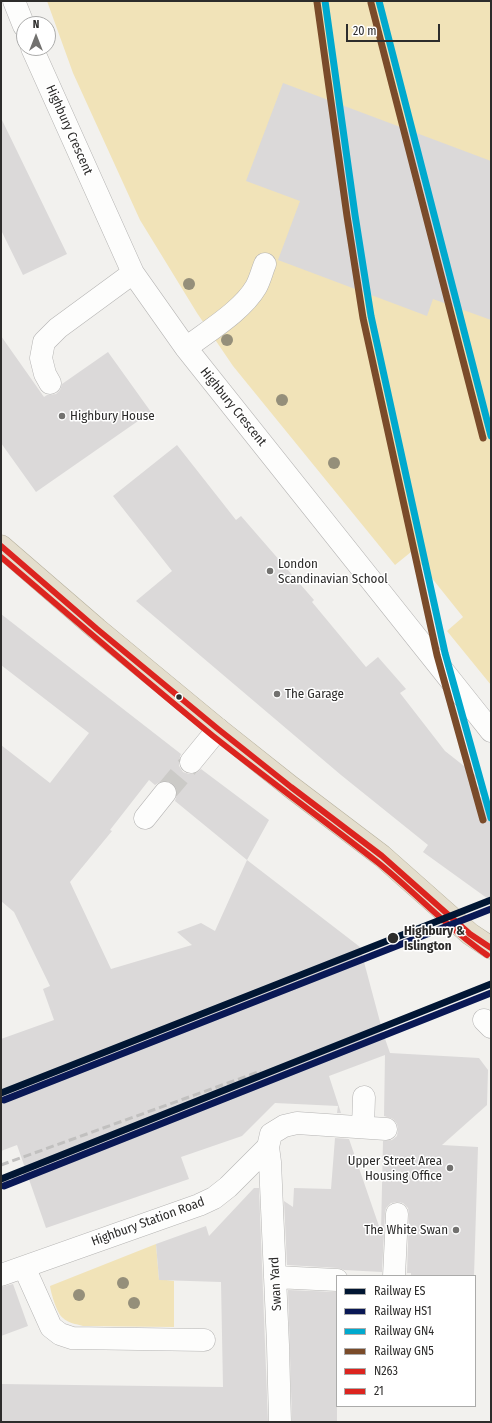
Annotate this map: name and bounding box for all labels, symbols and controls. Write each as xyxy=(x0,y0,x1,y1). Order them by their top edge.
north arrow xyxy=(16,16,56,56)
scale bar xyxy=(348,16,442,42)
text: N xyxy=(33,18,39,31)
text: 20 m xyxy=(353,24,377,38)
street label: Highbury Crescent xyxy=(42,83,96,177)
street label: Highbury Crescent xyxy=(197,365,269,449)
place label: Highbury House xyxy=(70,408,155,424)
marker: Highbury House xyxy=(57,411,67,421)
place label: London Scandinavian School xyxy=(278,556,388,587)
marker: London Scandinavian School xyxy=(265,566,275,576)
place label: The Garage xyxy=(285,686,344,702)
marker: The Garage xyxy=(272,689,282,699)
unlabelled marker xyxy=(174,692,184,702)
place label: Highbury & Islington xyxy=(404,923,465,954)
marker: Highbury & Islington xyxy=(386,931,400,945)
place label: Upper Street Area Housing Office xyxy=(348,1153,442,1184)
marker: Upper Street Area Housing Office xyxy=(445,1163,455,1173)
street label: Highbury Station Road xyxy=(89,1194,207,1250)
place label: The White Swan xyxy=(364,1222,448,1238)
marker: The White Swan xyxy=(451,1225,461,1235)
street label: Swan Yard xyxy=(267,1257,285,1311)
legend xyxy=(336,1275,476,1407)
text: Railway ES xyxy=(374,1284,426,1298)
text: Railway HS1 xyxy=(374,1304,432,1318)
text: Railway GN4 xyxy=(374,1324,434,1338)
text: Railway GN5 xyxy=(374,1344,434,1358)
text: N263 xyxy=(374,1364,398,1378)
text: 21 xyxy=(374,1384,384,1398)

